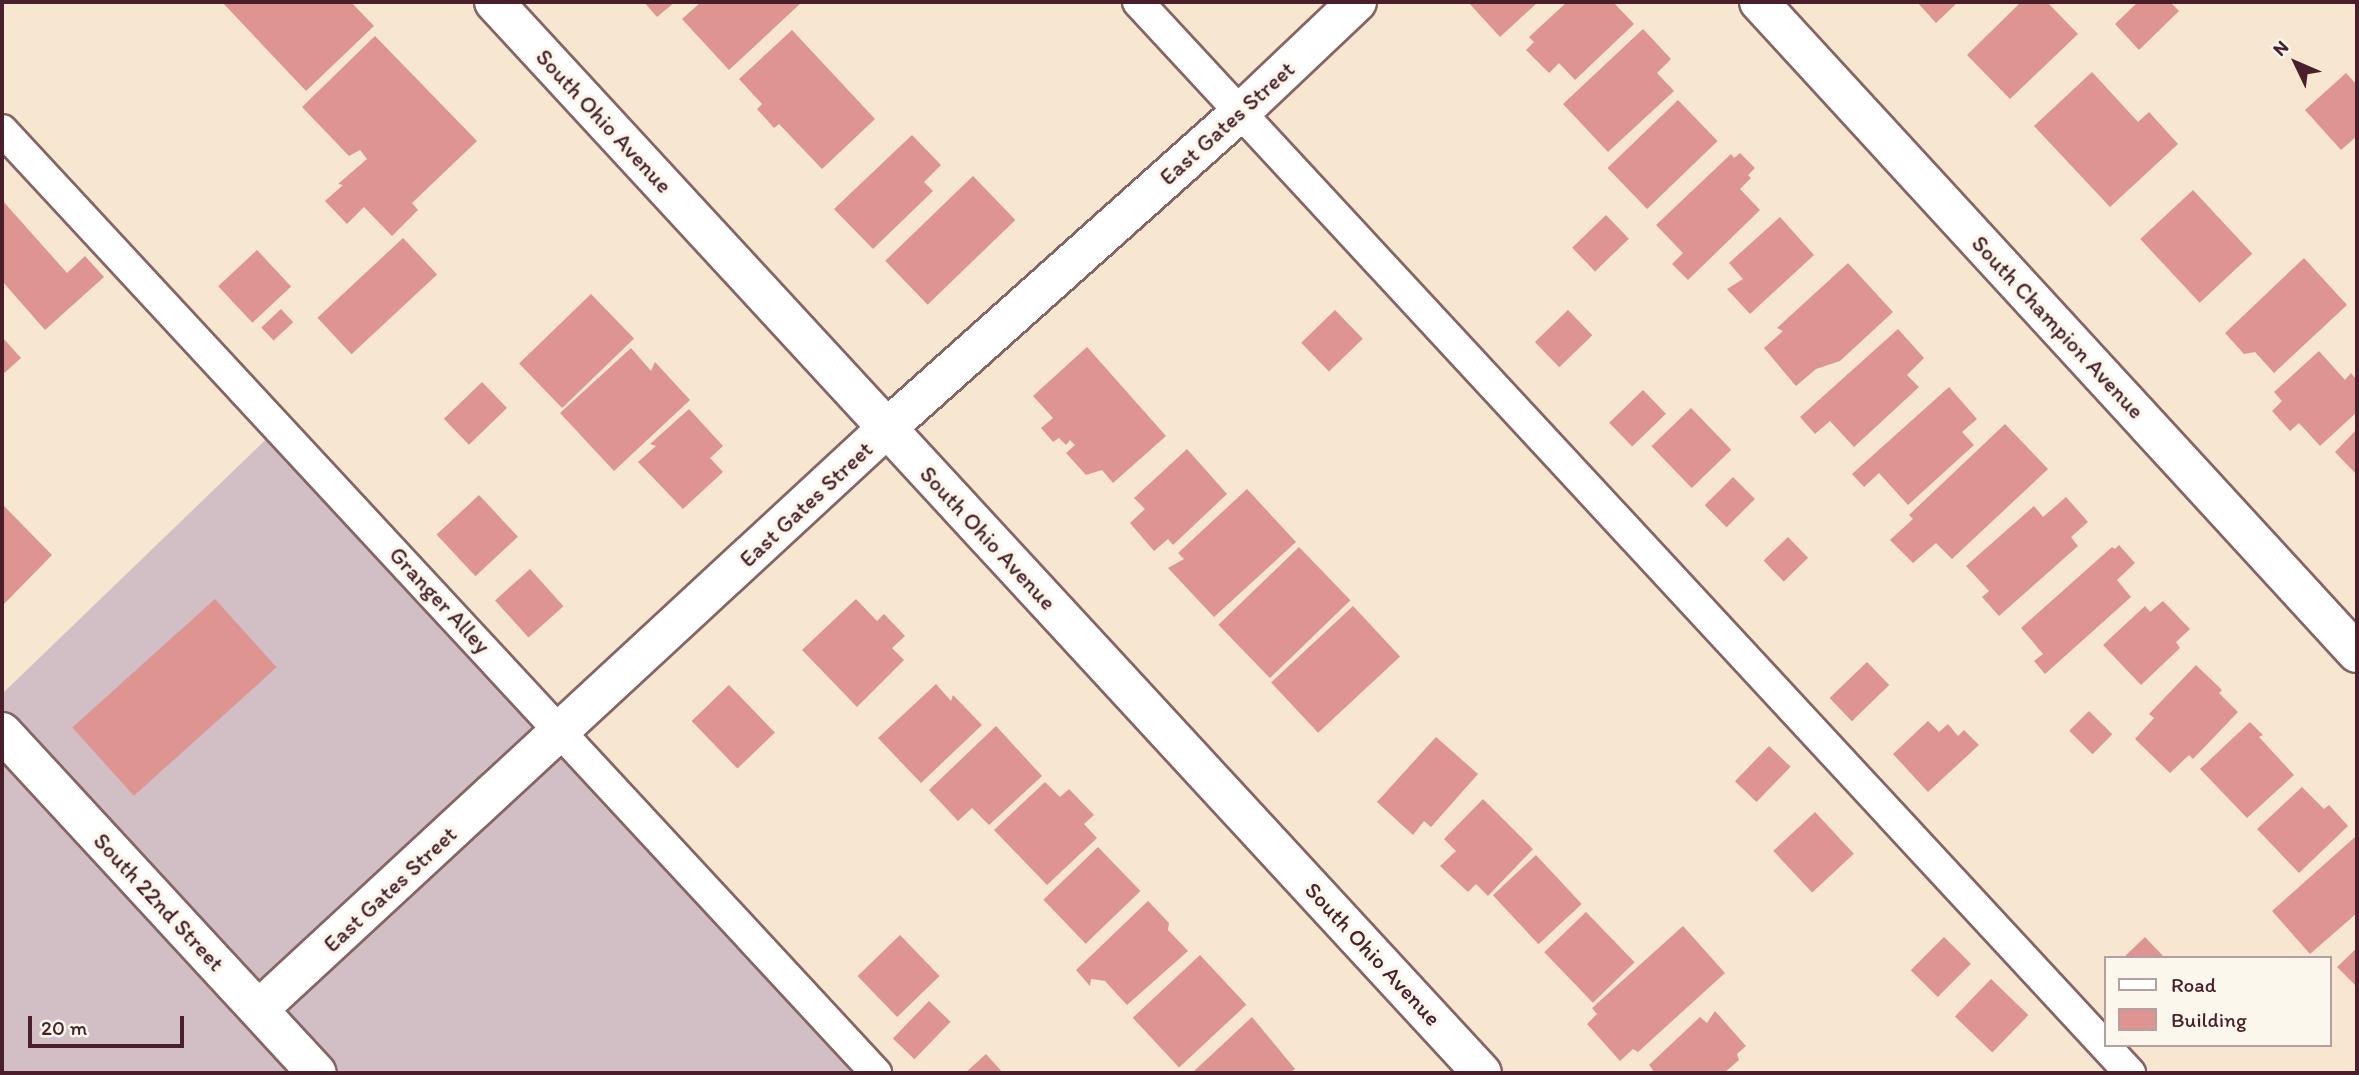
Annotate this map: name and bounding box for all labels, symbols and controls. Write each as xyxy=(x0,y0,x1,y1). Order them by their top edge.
north arrow xyxy=(2261,28,2331,98)
text: N xyxy=(2268,35,2293,61)
street label: South Ohio Avenue xyxy=(530,43,678,199)
street label: East Gates Street xyxy=(1154,55,1300,191)
street label: South Champion Avenue xyxy=(1966,230,2150,424)
street label: East Gates Street xyxy=(734,435,878,573)
street label: South Ohio Avenue xyxy=(914,460,1062,616)
street label: Granger Alley xyxy=(384,541,496,659)
street label: East Gates Street xyxy=(318,820,462,958)
street label: South 22nd Street xyxy=(88,827,230,977)
street label: South Ohio Avenue xyxy=(1299,876,1447,1032)
legend xyxy=(2104,956,2331,1047)
text: Road xyxy=(2171,972,2216,997)
scale bar xyxy=(32,1002,187,1046)
text: Building xyxy=(2171,1007,2247,1032)
text: 20 m xyxy=(41,1015,87,1040)

